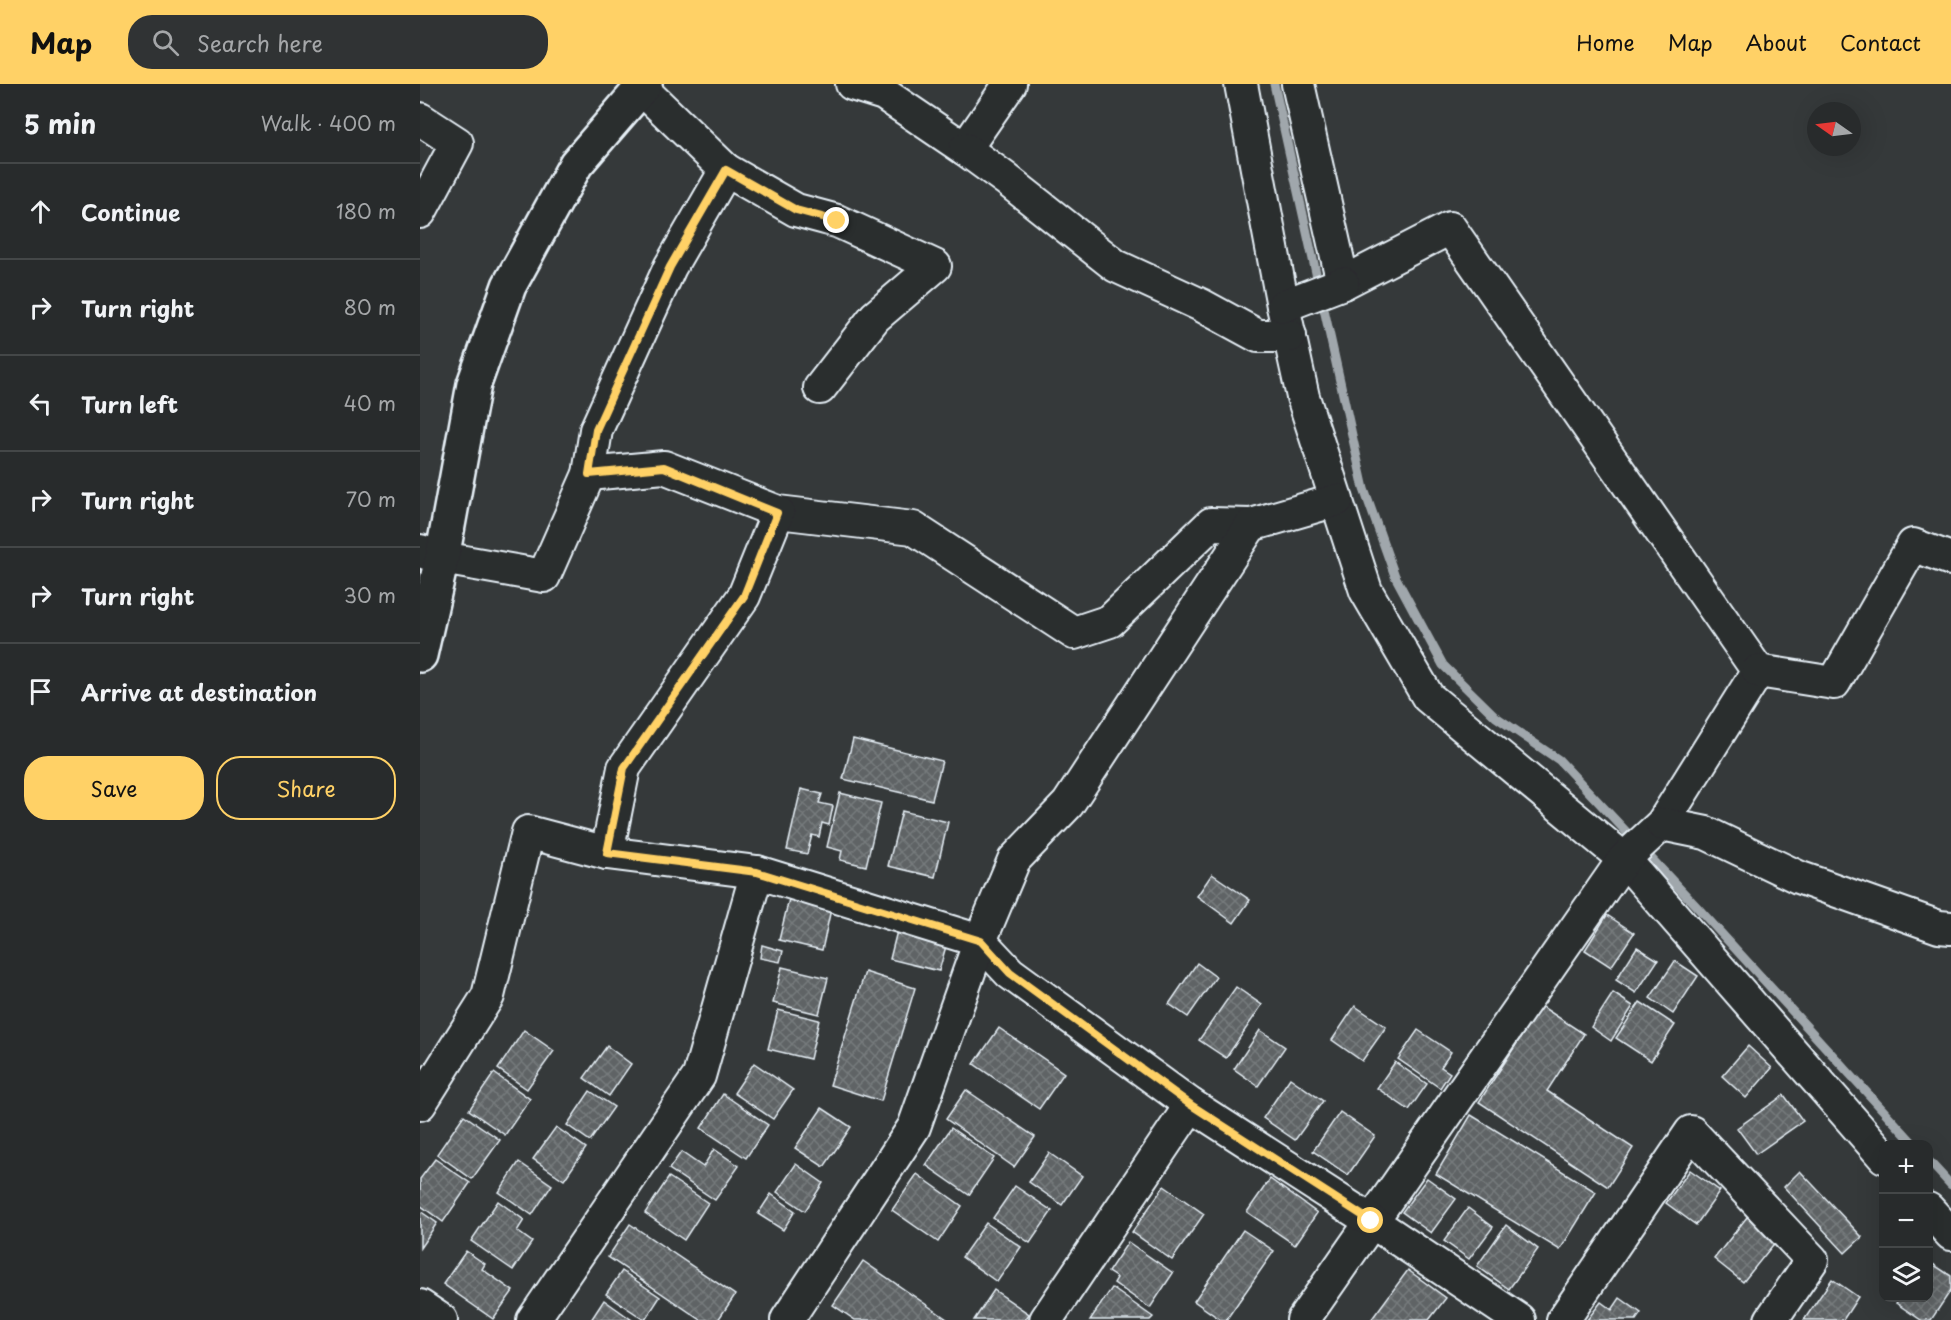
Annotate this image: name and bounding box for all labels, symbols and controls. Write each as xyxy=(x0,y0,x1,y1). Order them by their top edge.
search box xyxy=(128,15,548,69)
text: Map xyxy=(30,21,92,64)
icon: search xyxy=(149,26,182,59)
text: Search here xyxy=(197,26,323,59)
text: Home xyxy=(1576,26,1635,58)
text: Map xyxy=(1668,26,1713,58)
text: About xyxy=(1746,26,1807,58)
text: Contact xyxy=(1840,26,1921,58)
north arrow xyxy=(1807,102,1861,156)
text: 5 min xyxy=(24,104,96,143)
text: Walk · 400 m xyxy=(261,108,396,138)
icon: ahead xyxy=(24,195,57,228)
text: Continue xyxy=(81,195,180,228)
text: 180 m xyxy=(336,196,396,226)
route end xyxy=(823,207,849,233)
icon: right xyxy=(24,291,57,324)
text: Turn right xyxy=(81,291,194,324)
text: 80 m xyxy=(344,292,396,322)
icon: left xyxy=(24,387,57,420)
text: Turn left xyxy=(81,387,178,420)
text: 40 m xyxy=(344,388,396,418)
icon: right xyxy=(24,483,57,516)
text: Turn right xyxy=(81,483,194,516)
text: 70 m xyxy=(346,484,396,514)
icon: right xyxy=(24,579,57,612)
text: Turn right xyxy=(81,579,194,612)
text: 30 m xyxy=(343,580,396,610)
icon: arrive xyxy=(24,675,57,708)
text: Arrive at destination xyxy=(81,675,317,708)
button: Save xyxy=(24,756,204,820)
button: Share xyxy=(216,756,396,820)
map controls xyxy=(1879,1140,1933,1302)
button: + xyxy=(1879,1140,1933,1194)
button: − xyxy=(1879,1194,1933,1248)
route start xyxy=(1357,1207,1383,1233)
button: layers xyxy=(1879,1248,1933,1302)

